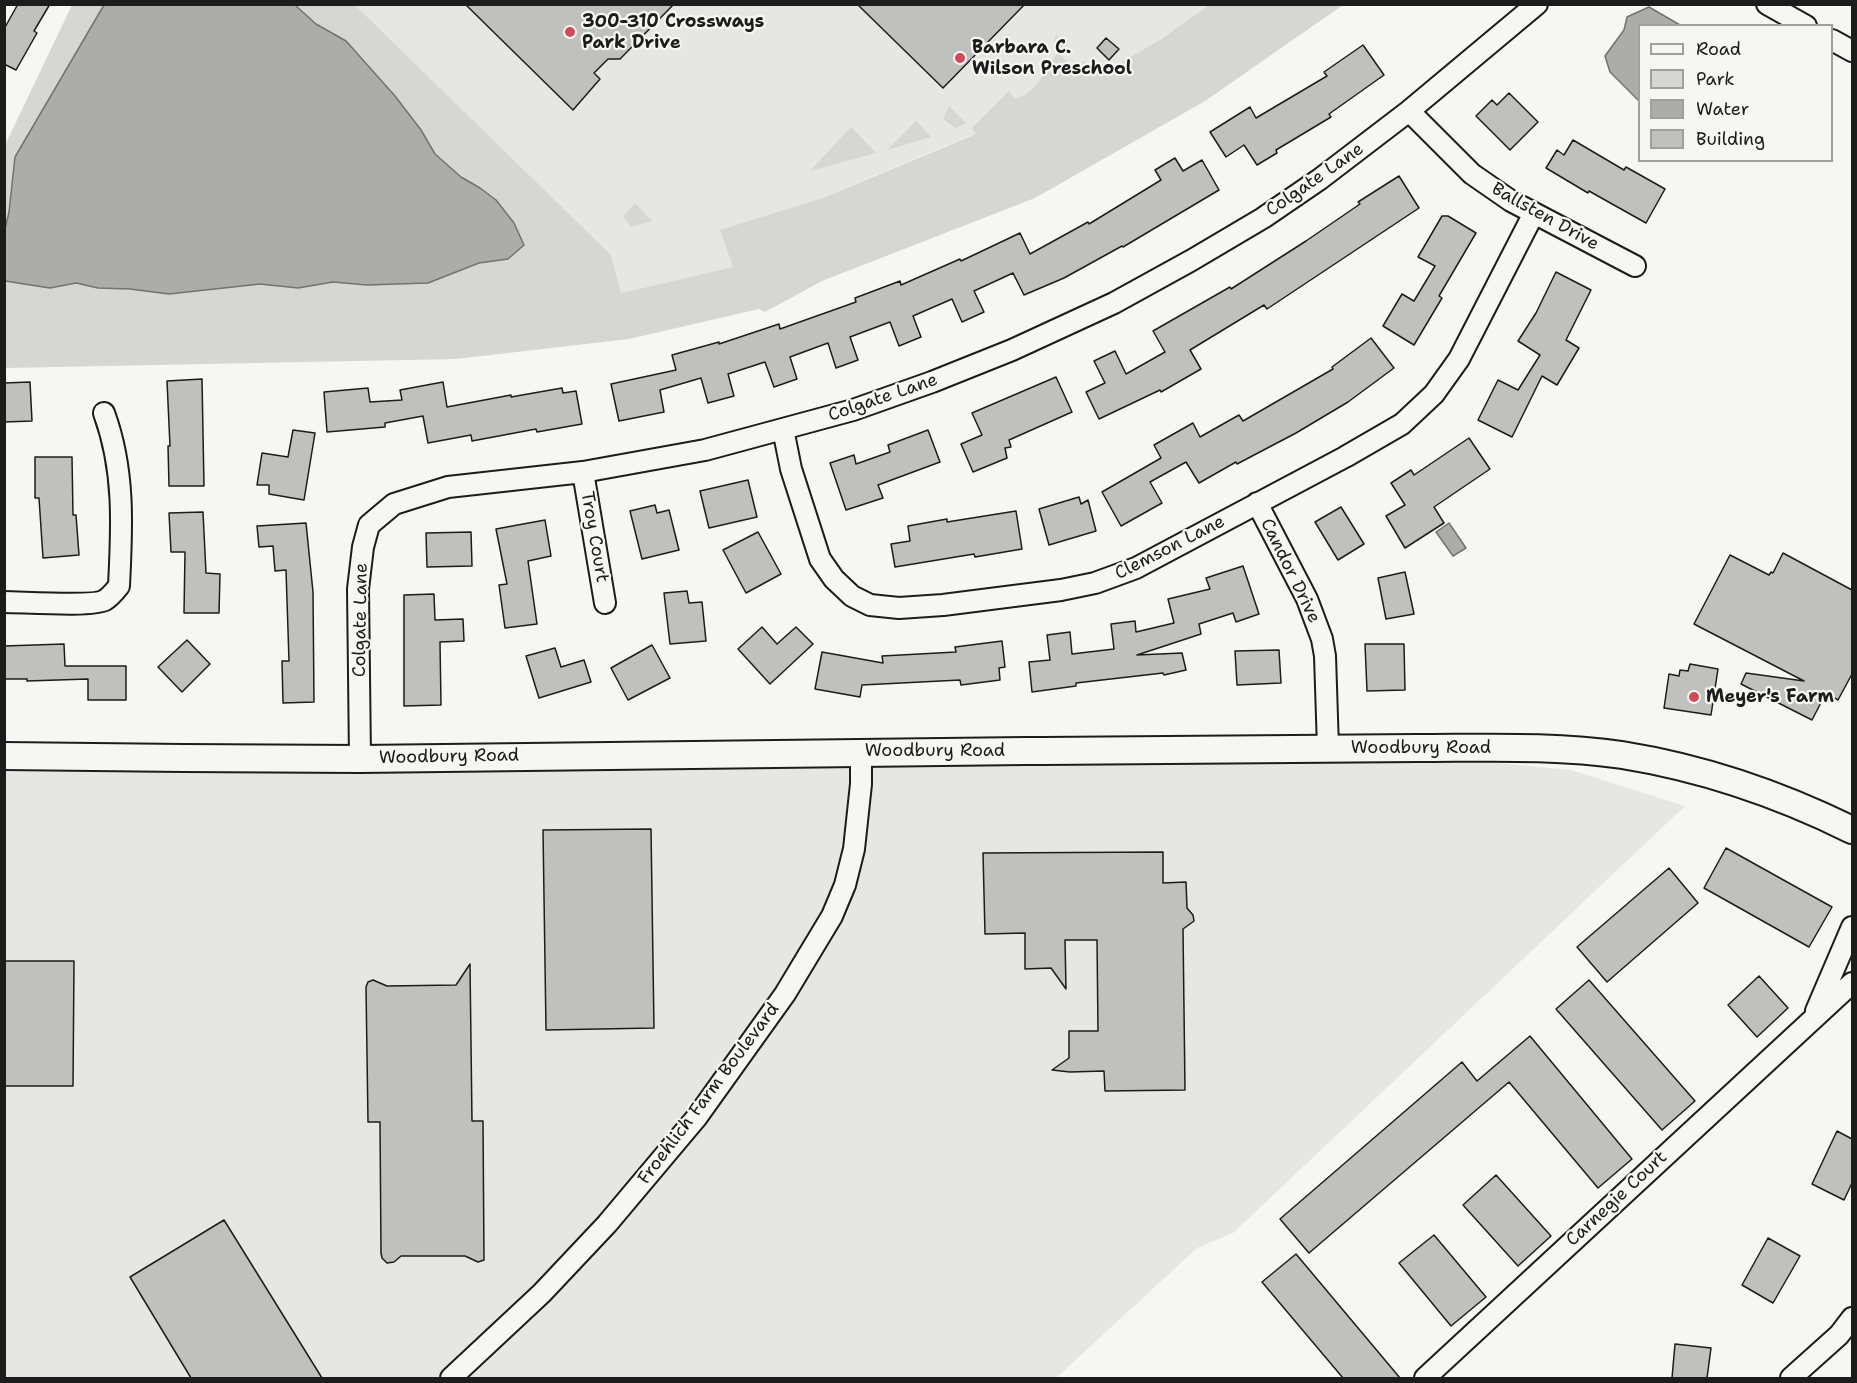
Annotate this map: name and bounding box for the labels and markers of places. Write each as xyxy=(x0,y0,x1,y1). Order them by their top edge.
place label: 300-310 Crossways Park Drive xyxy=(582,11,764,54)
marker: 300-310 Crossways Park Drive xyxy=(563,25,577,39)
place label: Barbara C. Wilson Preschool xyxy=(972,37,1132,80)
marker: Barbara C. Wilson Preschool xyxy=(953,51,967,65)
place label: Meyer's Farm xyxy=(1706,686,1834,708)
marker: Meyer's Farm xyxy=(1687,690,1701,704)

